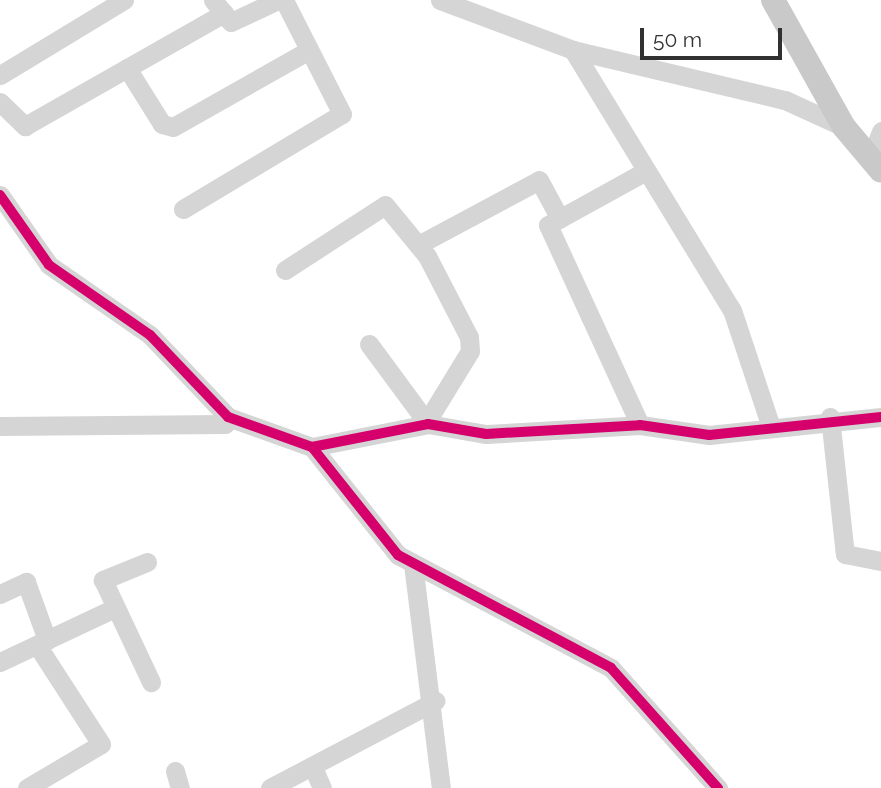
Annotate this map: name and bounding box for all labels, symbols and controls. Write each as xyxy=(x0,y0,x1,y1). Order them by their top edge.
scale bar xyxy=(643,14,785,58)
text: 50 m xyxy=(653,27,702,52)

